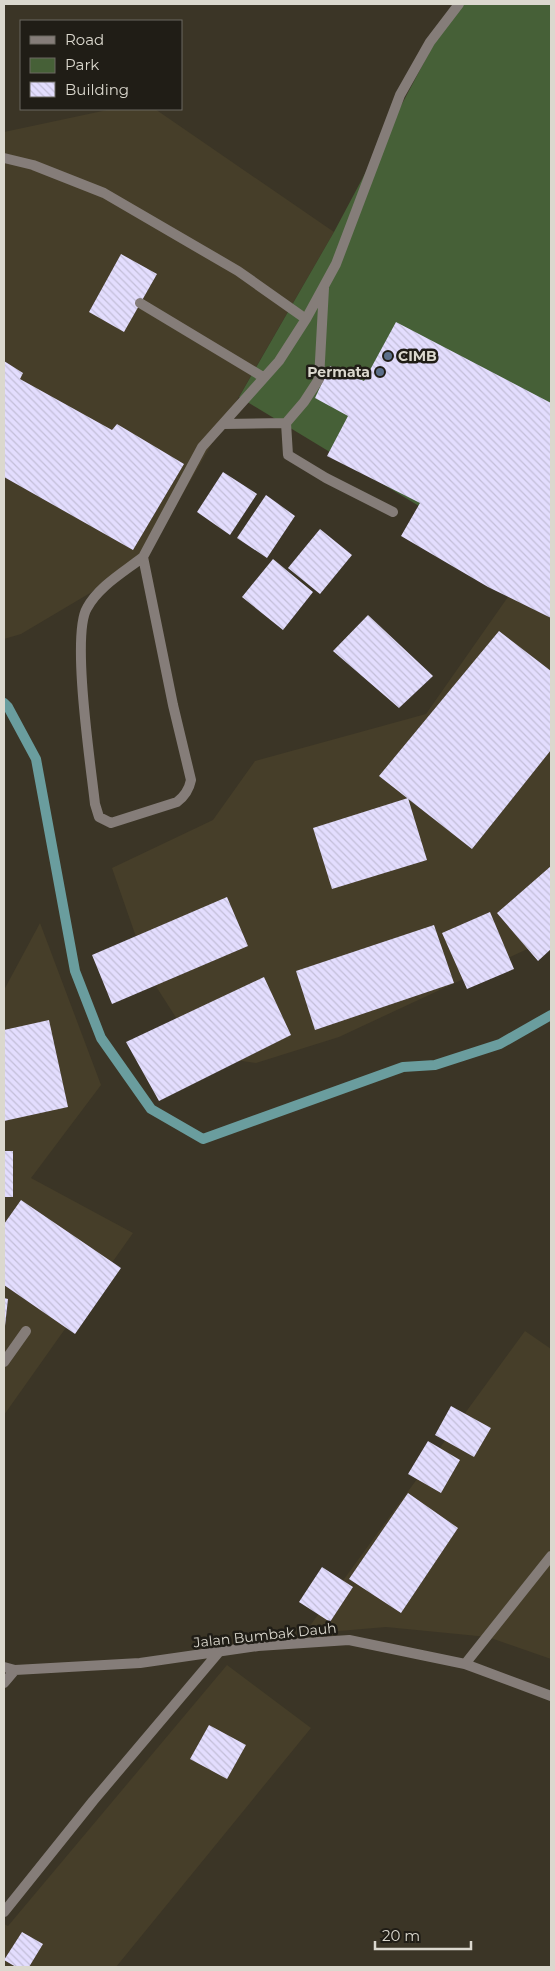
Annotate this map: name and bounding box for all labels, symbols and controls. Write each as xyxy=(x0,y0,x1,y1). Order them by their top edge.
legend xyxy=(20,20,182,110)
text: Road xyxy=(65,30,104,49)
text: Park xyxy=(65,55,99,74)
text: Building xyxy=(65,80,129,99)
place label: CIMB xyxy=(398,347,437,365)
marker: CIMB xyxy=(382,350,394,362)
place label: Permata xyxy=(307,363,370,381)
marker: Permata xyxy=(374,366,386,378)
street label: Jalan Bumbak Dauh xyxy=(192,1619,337,1652)
scale bar xyxy=(375,1918,471,1950)
text: 20 m xyxy=(382,1926,420,1945)

